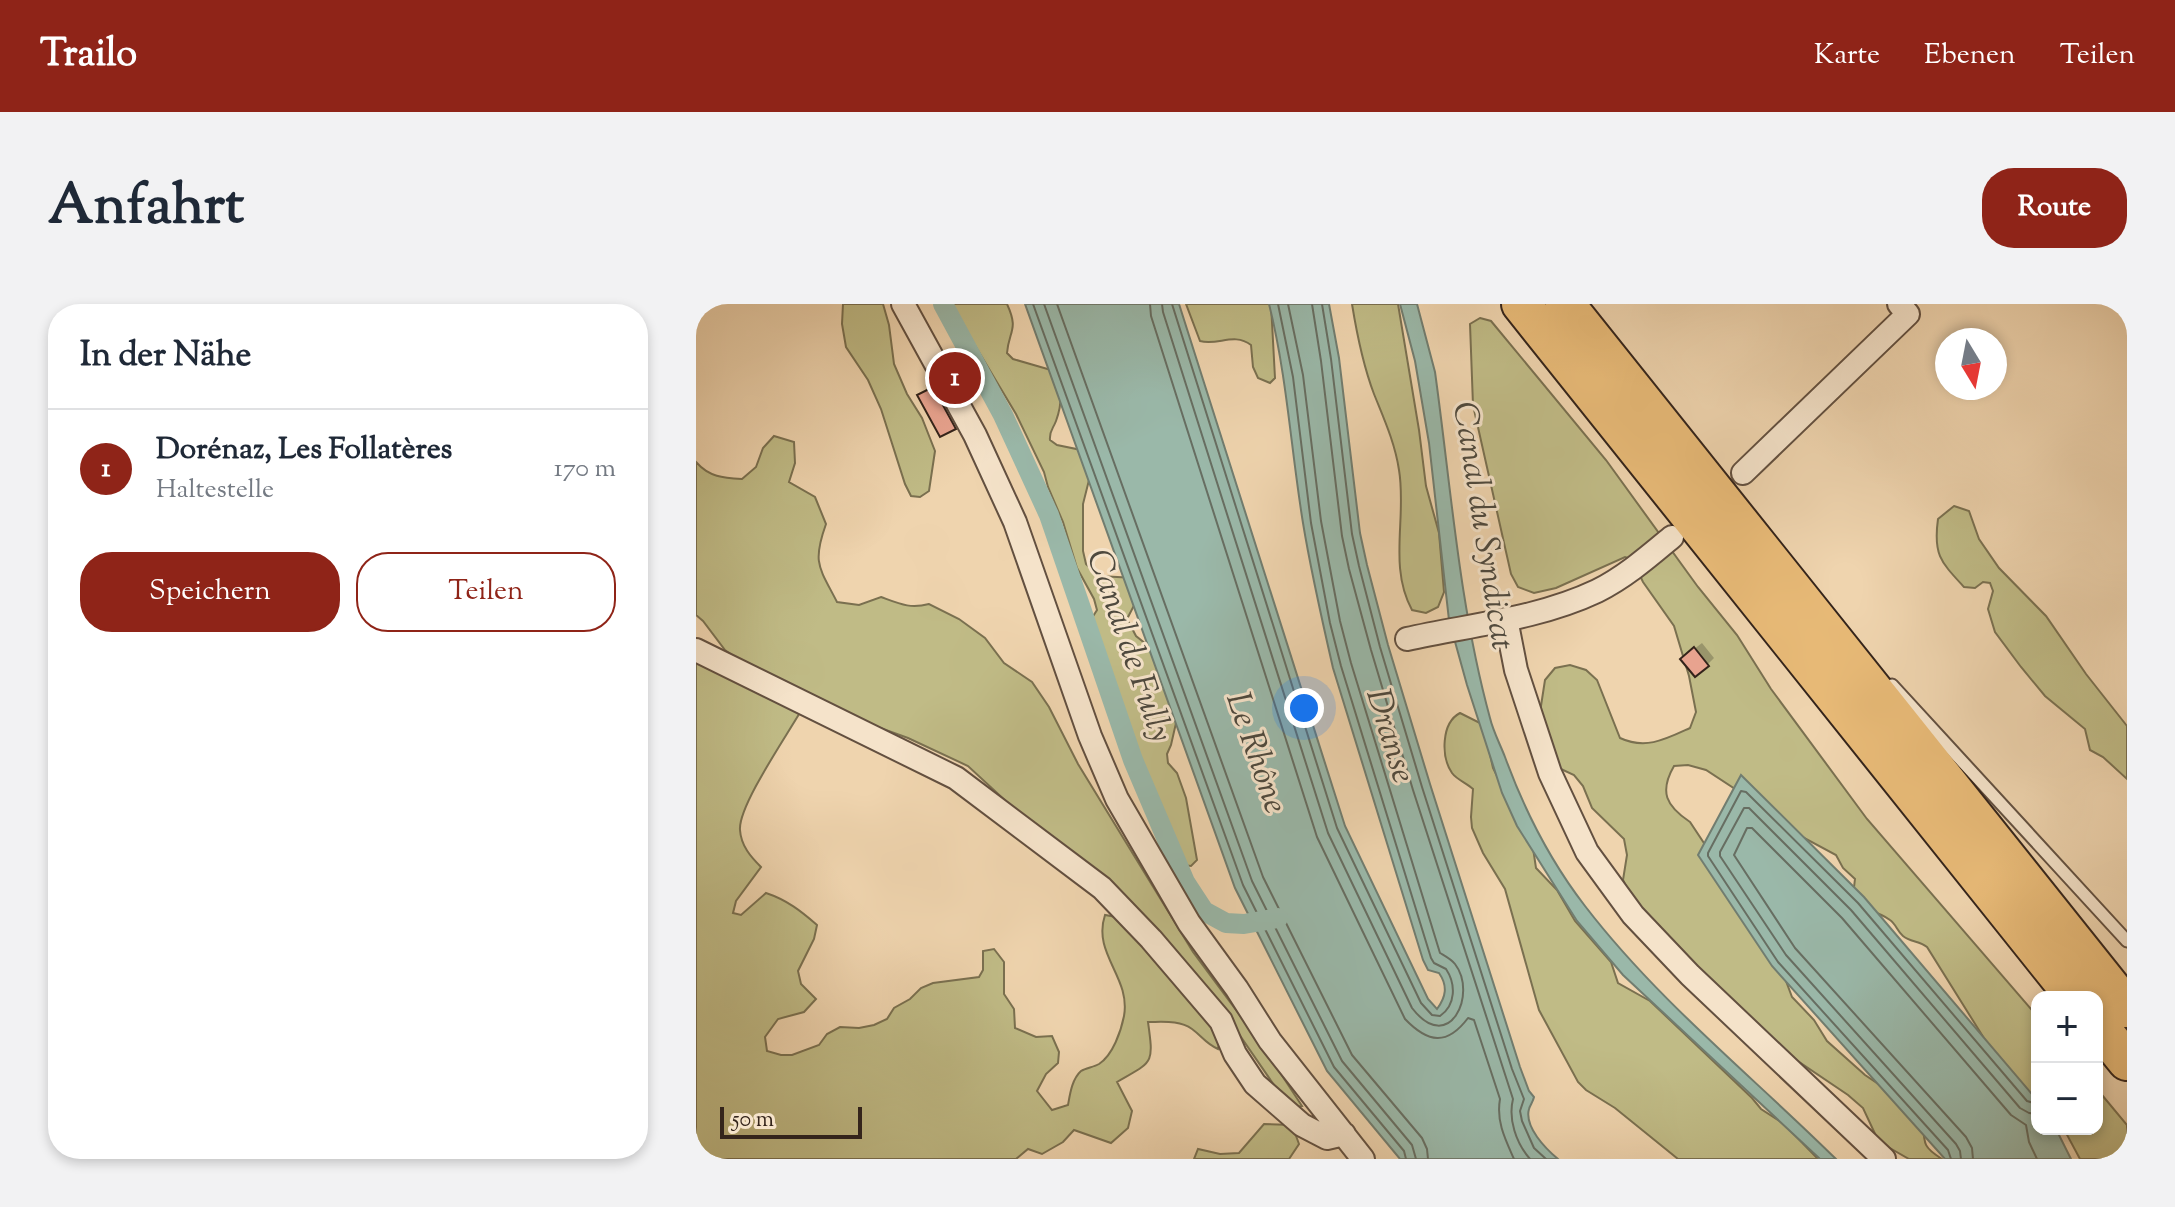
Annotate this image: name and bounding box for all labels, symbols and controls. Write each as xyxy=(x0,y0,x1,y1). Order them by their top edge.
text: Trailo xyxy=(40,29,137,83)
text: Karte xyxy=(1814,36,1880,76)
text: Ebenen xyxy=(1924,36,2016,76)
text: Teilen xyxy=(2060,36,2135,76)
text: Anfahrt xyxy=(48,168,244,249)
button: Route xyxy=(1982,168,2127,248)
north arrow xyxy=(1935,328,2007,400)
text: In der Nähe xyxy=(80,332,251,381)
pin: 1 xyxy=(929,348,981,408)
water label: Canal du Syndicat xyxy=(1438,398,1526,654)
text: Dorénaz, Les Follatères xyxy=(156,429,452,472)
text: 1 xyxy=(102,451,110,488)
text: 170 m xyxy=(554,451,616,488)
text: Haltestelle xyxy=(156,472,274,509)
water label: Canal de Fully xyxy=(1072,543,1184,749)
button: Speichern xyxy=(80,552,340,632)
button: Teilen xyxy=(356,552,616,632)
water label: Dranse xyxy=(1352,683,1426,789)
water label: Le Rhône xyxy=(1211,686,1299,820)
your location xyxy=(1284,688,1324,728)
map controls xyxy=(2031,991,2103,1135)
button: + xyxy=(2031,991,2103,1063)
button: − xyxy=(2031,1063,2103,1135)
scale bar xyxy=(720,1103,862,1139)
text: 50 m xyxy=(732,1105,774,1137)

